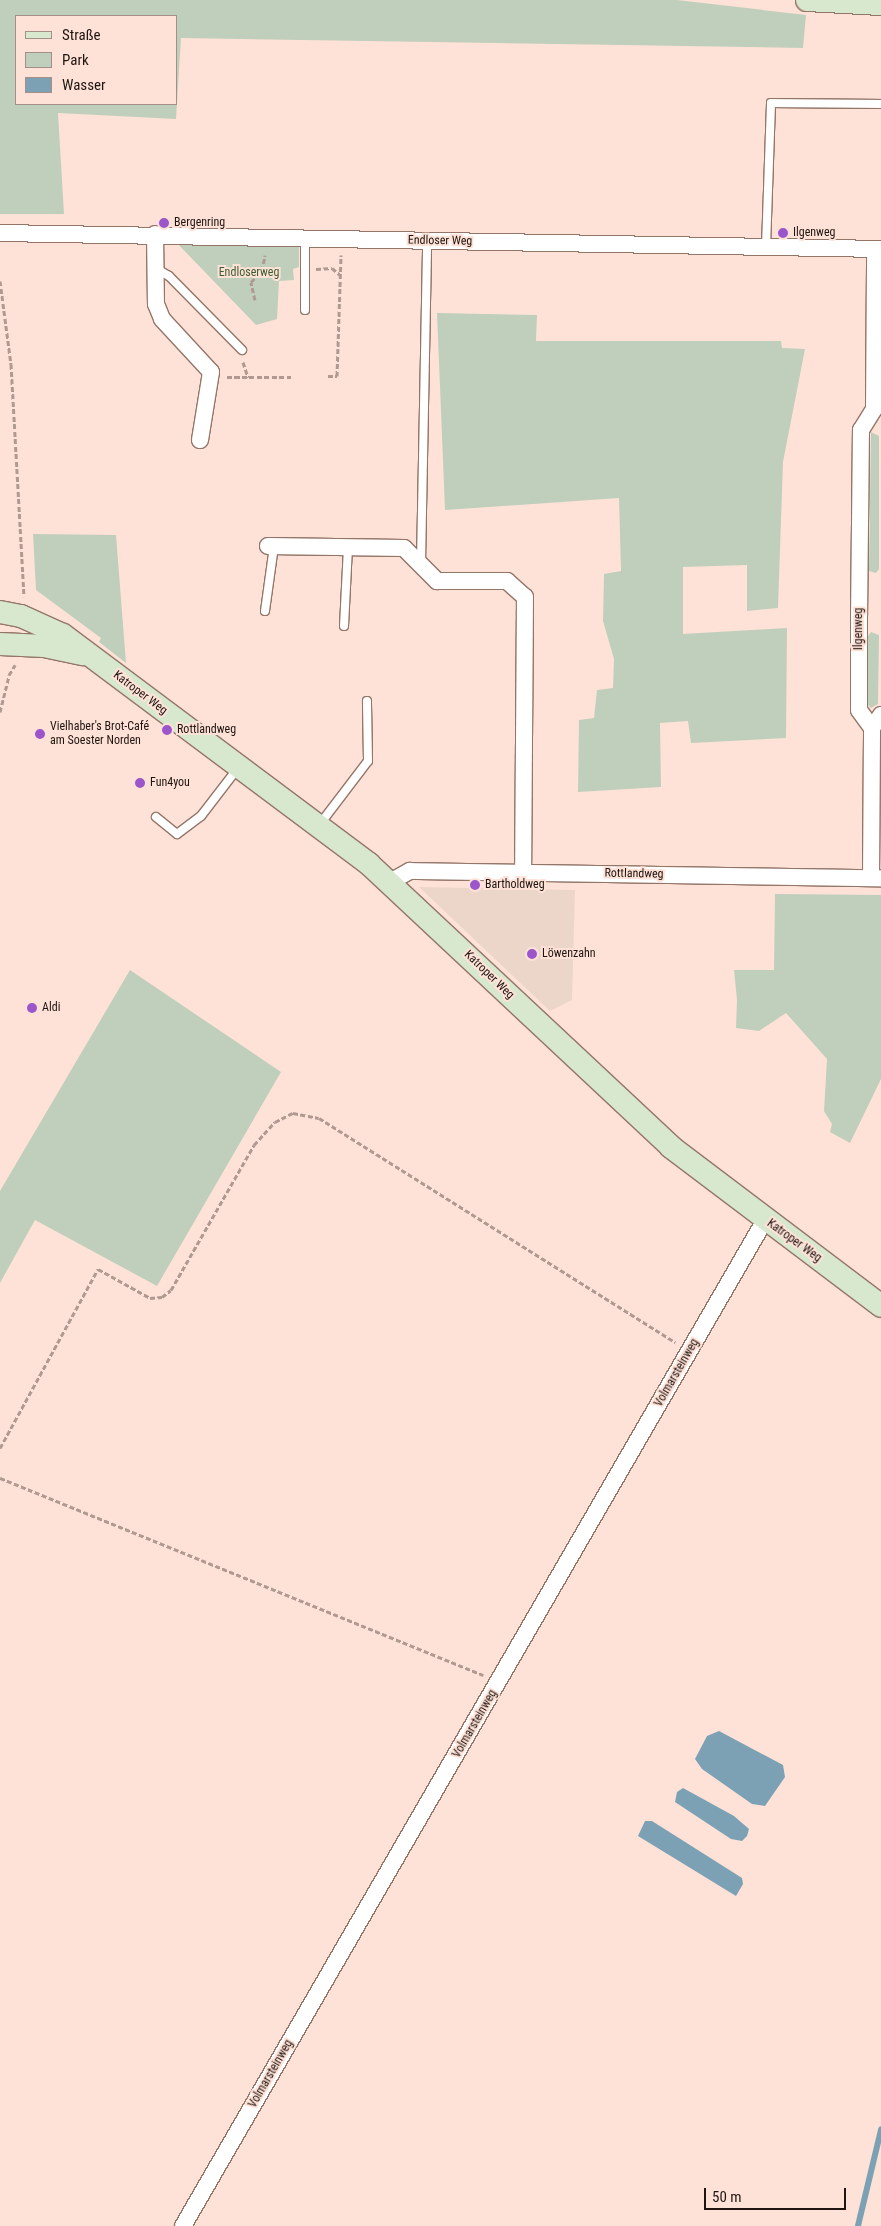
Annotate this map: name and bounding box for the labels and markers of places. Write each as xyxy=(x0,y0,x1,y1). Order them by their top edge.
place label: Bergenring xyxy=(174,216,225,230)
marker: Bergenring xyxy=(158,217,170,229)
place label: Ilgenweg xyxy=(793,226,835,240)
marker: Ilgenweg xyxy=(777,227,789,239)
place label: Vielhaber's Brot-Café am Soester Norden xyxy=(50,720,149,748)
place label: Rottlandweg xyxy=(177,723,236,737)
marker: Rottlandweg xyxy=(161,724,173,736)
marker: Vielhaber's Brot-Café am Soester Norden xyxy=(34,728,46,740)
place label: Fun4you xyxy=(150,776,190,790)
marker: Fun4you xyxy=(134,777,146,789)
place label: Bartholdweg xyxy=(485,878,545,892)
marker: Bartholdweg xyxy=(469,879,481,891)
place label: Löwenzahn xyxy=(542,947,596,961)
marker: Löwenzahn xyxy=(526,948,538,960)
place label: Aldi xyxy=(42,1001,60,1015)
marker: Aldi xyxy=(26,1002,38,1014)

